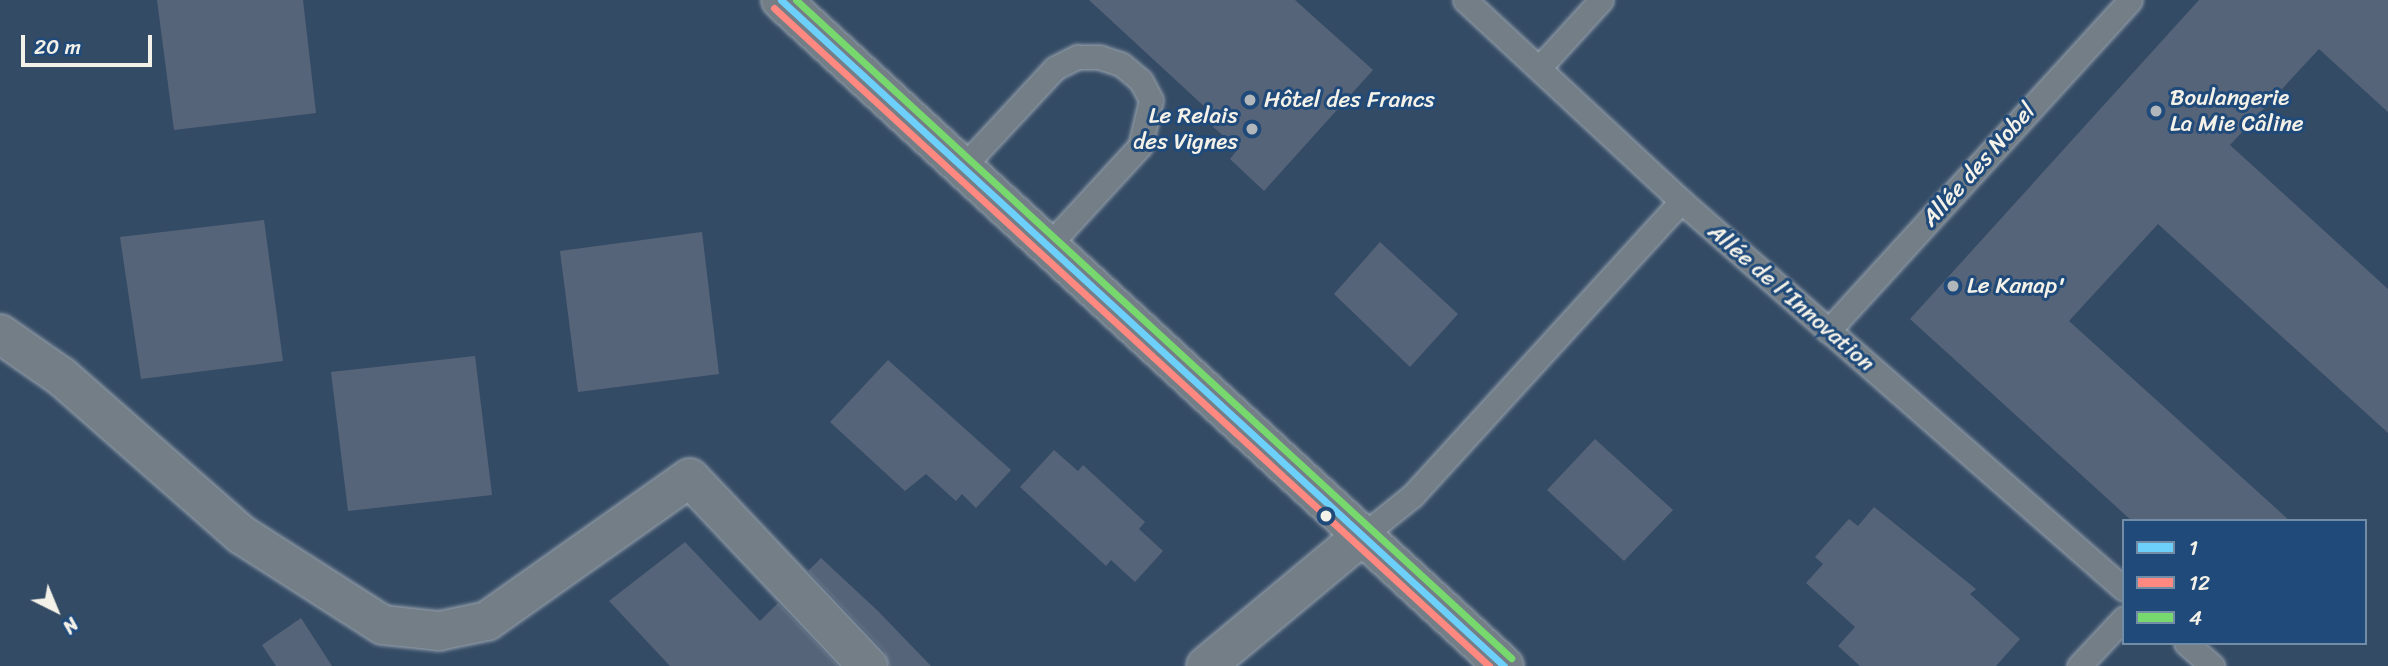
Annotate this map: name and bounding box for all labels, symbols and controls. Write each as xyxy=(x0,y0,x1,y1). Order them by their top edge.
scale bar xyxy=(24,21,156,65)
text: 20 m xyxy=(34,28,81,66)
place label: Boulangerie La Mie Câline xyxy=(2170,84,2304,138)
place label: Hôtel des Francs xyxy=(1264,86,1435,114)
marker: Hôtel des Francs xyxy=(1242,92,1258,108)
street label: Allée des Nobel xyxy=(1916,97,2042,233)
place label: Le Relais des Vignes xyxy=(1132,102,1238,156)
marker: Boulangerie La Mie Câline xyxy=(2148,103,2164,119)
marker: Le Relais des Vignes xyxy=(1244,121,1260,137)
street label: Allée de l'Innovation xyxy=(1702,218,1880,378)
place label: Le Kanap' xyxy=(1967,272,2066,300)
marker: Le Kanap' xyxy=(1945,278,1961,294)
unlabelled marker xyxy=(1319,509,1333,523)
legend xyxy=(2122,519,2367,645)
text: 1 xyxy=(2189,529,2198,567)
text: 12 xyxy=(2189,564,2210,602)
north arrow xyxy=(21,575,91,645)
text: 4 xyxy=(2189,599,2202,637)
text: N xyxy=(55,609,87,642)

